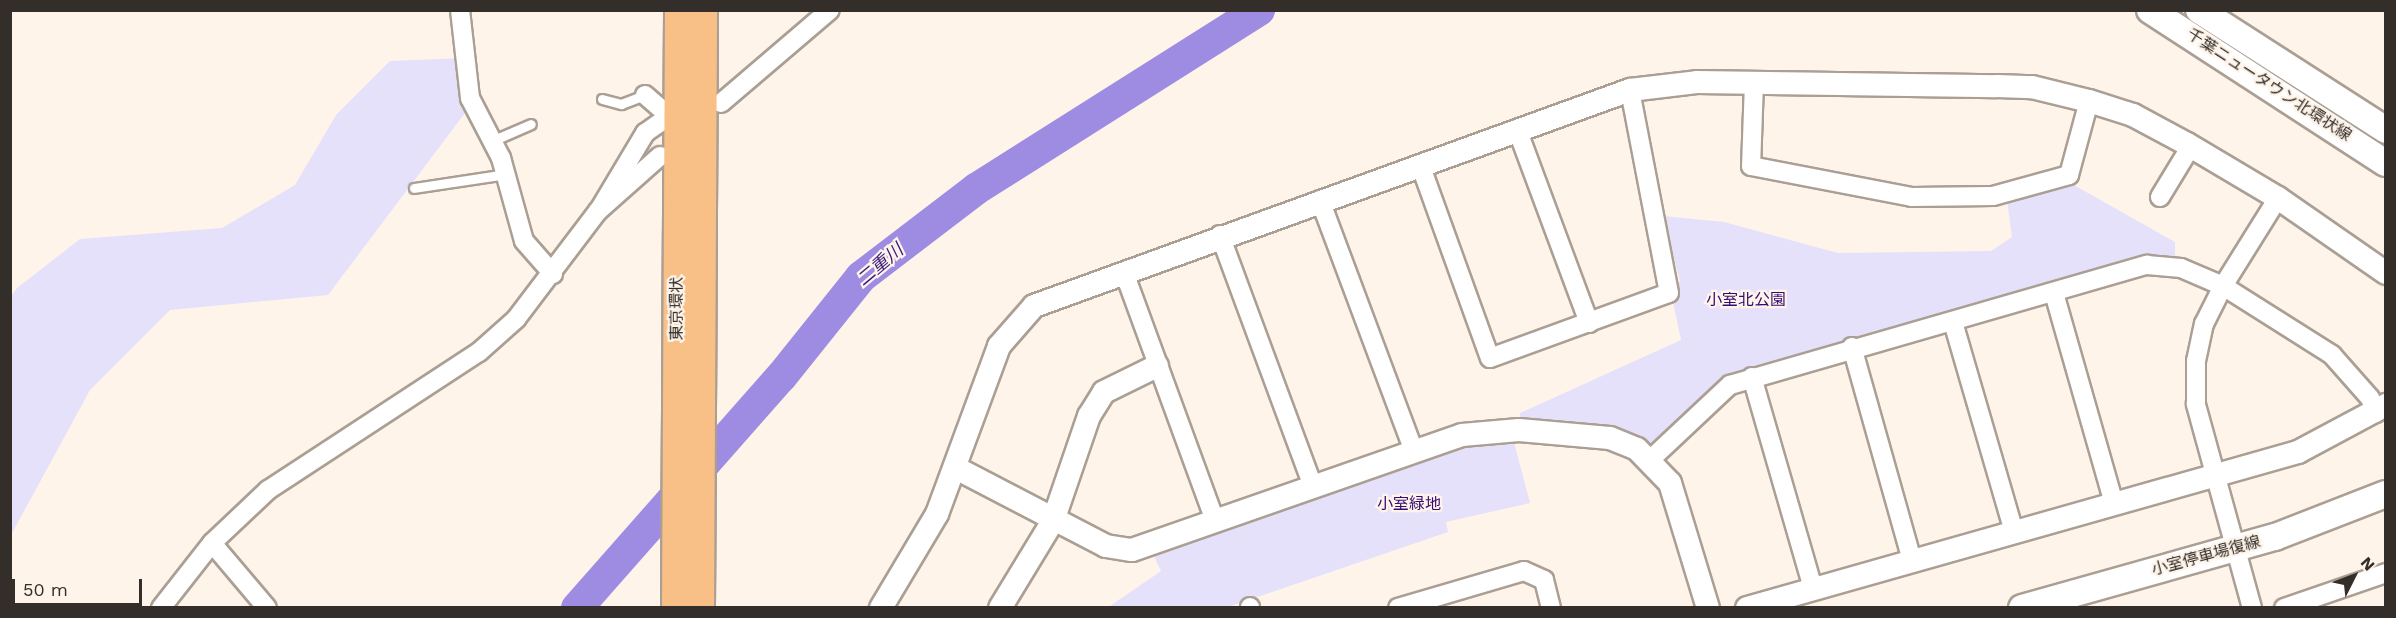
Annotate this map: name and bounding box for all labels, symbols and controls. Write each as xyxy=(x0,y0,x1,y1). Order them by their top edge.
street label: 千葉ニュータウン北環状線 xyxy=(2183,25,2355,145)
water label: 二重川 xyxy=(852,239,908,291)
street label: 東京環状 xyxy=(667,277,687,341)
park label: 小室北公園 xyxy=(1706,290,1786,310)
park label: 小室緑地 xyxy=(1377,494,1441,514)
street label: 小室停車場復線 xyxy=(2149,532,2263,580)
north arrow xyxy=(2324,546,2384,606)
text: N xyxy=(2357,553,2379,574)
scale bar xyxy=(15,567,146,605)
text: 50 m xyxy=(23,579,68,600)

